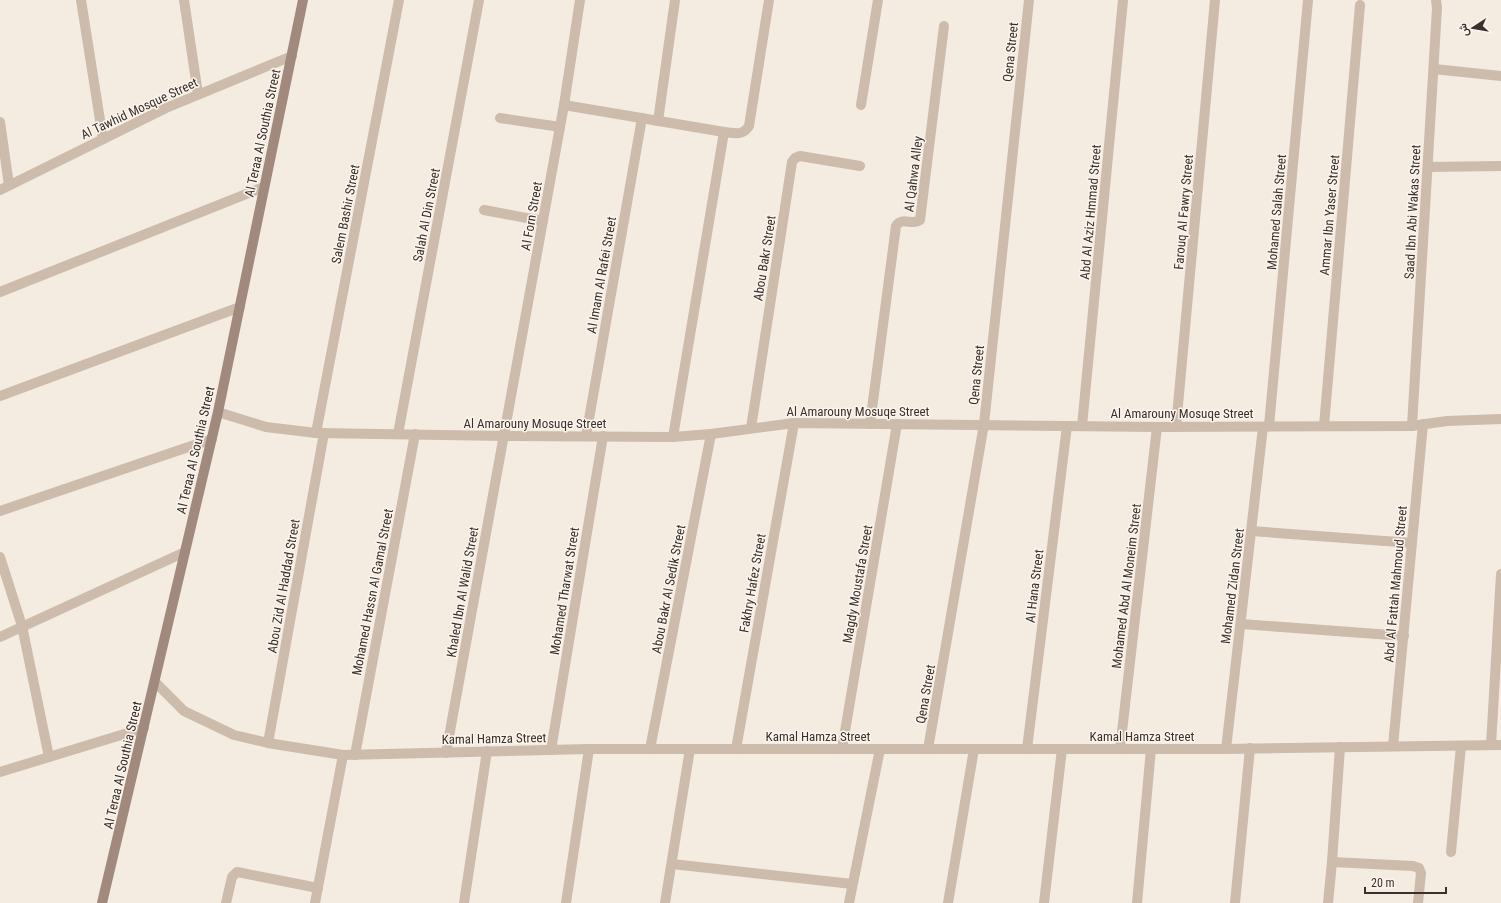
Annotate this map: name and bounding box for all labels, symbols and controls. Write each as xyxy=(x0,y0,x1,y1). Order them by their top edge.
north arrow xyxy=(1453,8,1493,48)
street label: Qena Street xyxy=(1000,21,1021,83)
text: ش xyxy=(1456,22,1471,38)
street label: Al Teraa Al Southia Street xyxy=(242,68,283,198)
street label: Al Tawhid Mosque Street xyxy=(78,75,200,142)
street label: Al Qahwa Alley xyxy=(901,135,926,213)
street label: Abd Al Aziz Hmmad Street xyxy=(1077,144,1104,280)
street label: Saad Ibn Abi Wakas Street xyxy=(1401,144,1424,280)
street label: Mohamed Salah Street xyxy=(1264,153,1289,271)
street label: Farouq Al Fawry Street xyxy=(1171,154,1196,270)
street label: Ammar Ibn Yaser Street xyxy=(1317,154,1342,276)
street label: Salem Bashir Street xyxy=(329,163,362,265)
street label: Salah Al Din Street xyxy=(410,167,443,263)
street label: Al Forn Street xyxy=(518,180,545,252)
street label: Abou Bakr Street xyxy=(750,214,779,302)
street label: Al Imam Al Rafei Street xyxy=(584,215,619,335)
street label: Qena Street xyxy=(966,344,987,406)
street label: Al Teraa Al Southia Street xyxy=(174,385,217,515)
street label: Al Amarouny Mosuqe Street xyxy=(787,404,930,419)
street label: Al Amarouny Mosuqe Street xyxy=(1111,406,1254,421)
street label: Al Amarouny Mosuqe Street xyxy=(464,416,607,431)
street label: Mohamed Abd Al Moneim Street xyxy=(1109,503,1144,669)
street label: Abd Al Fattah Mahmoud Street xyxy=(1381,505,1410,663)
street label: Mohamed Hassn Al Gamal Street xyxy=(349,507,396,677)
street label: Abou Zid Al Haddad Street xyxy=(264,518,303,654)
street label: Abou Bakr Al Sedik Street xyxy=(649,523,688,655)
street label: Magdy Moustafa Street xyxy=(840,524,875,644)
street label: Khaled Ibn Al Walid Street xyxy=(444,525,481,659)
street label: Mohamed Tharwat Street xyxy=(547,526,582,656)
street label: Mohamed Zidan Street xyxy=(1218,527,1247,645)
street label: Fakhry Hafez Street xyxy=(736,532,769,634)
street label: Al Hana Street xyxy=(1023,548,1046,624)
street label: Qena Street xyxy=(913,663,938,725)
street label: Al Teraa Al Southia Street xyxy=(101,700,144,830)
street label: Kamal Hamza Street xyxy=(766,729,871,744)
street label: Kamal Hamza Street xyxy=(1090,729,1195,744)
street label: Kamal Hamza Street xyxy=(442,730,547,747)
scale bar xyxy=(1365,869,1446,895)
text: 20 m xyxy=(1371,876,1395,890)

